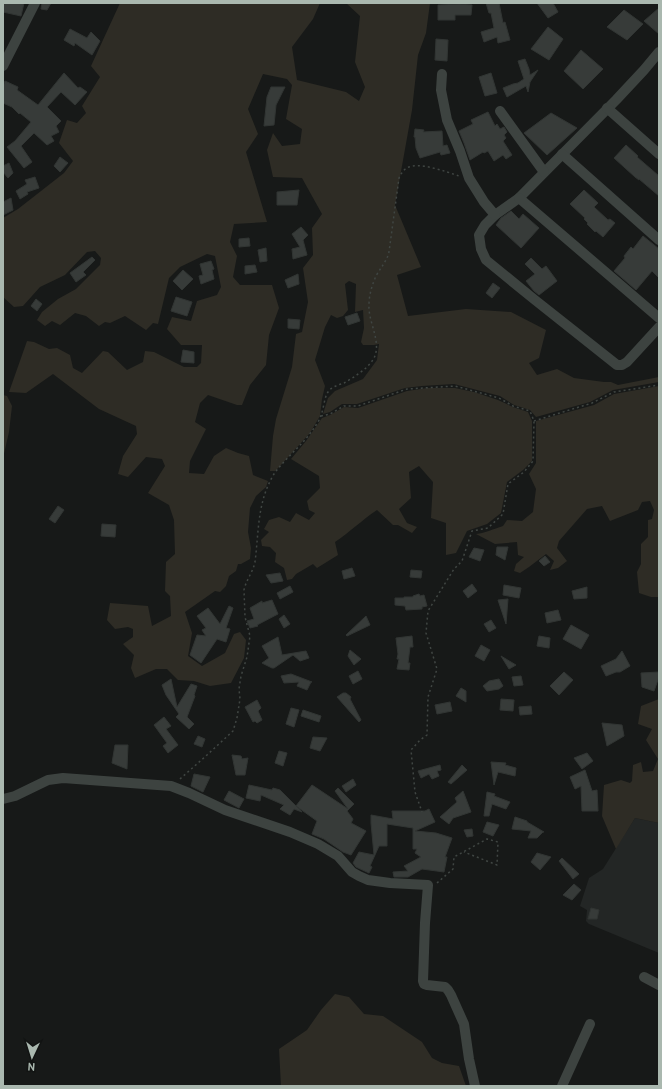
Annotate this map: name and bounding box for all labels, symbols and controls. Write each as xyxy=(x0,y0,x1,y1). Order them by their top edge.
north arrow xyxy=(12,1037,52,1077)
text: N xyxy=(27,1060,35,1074)

